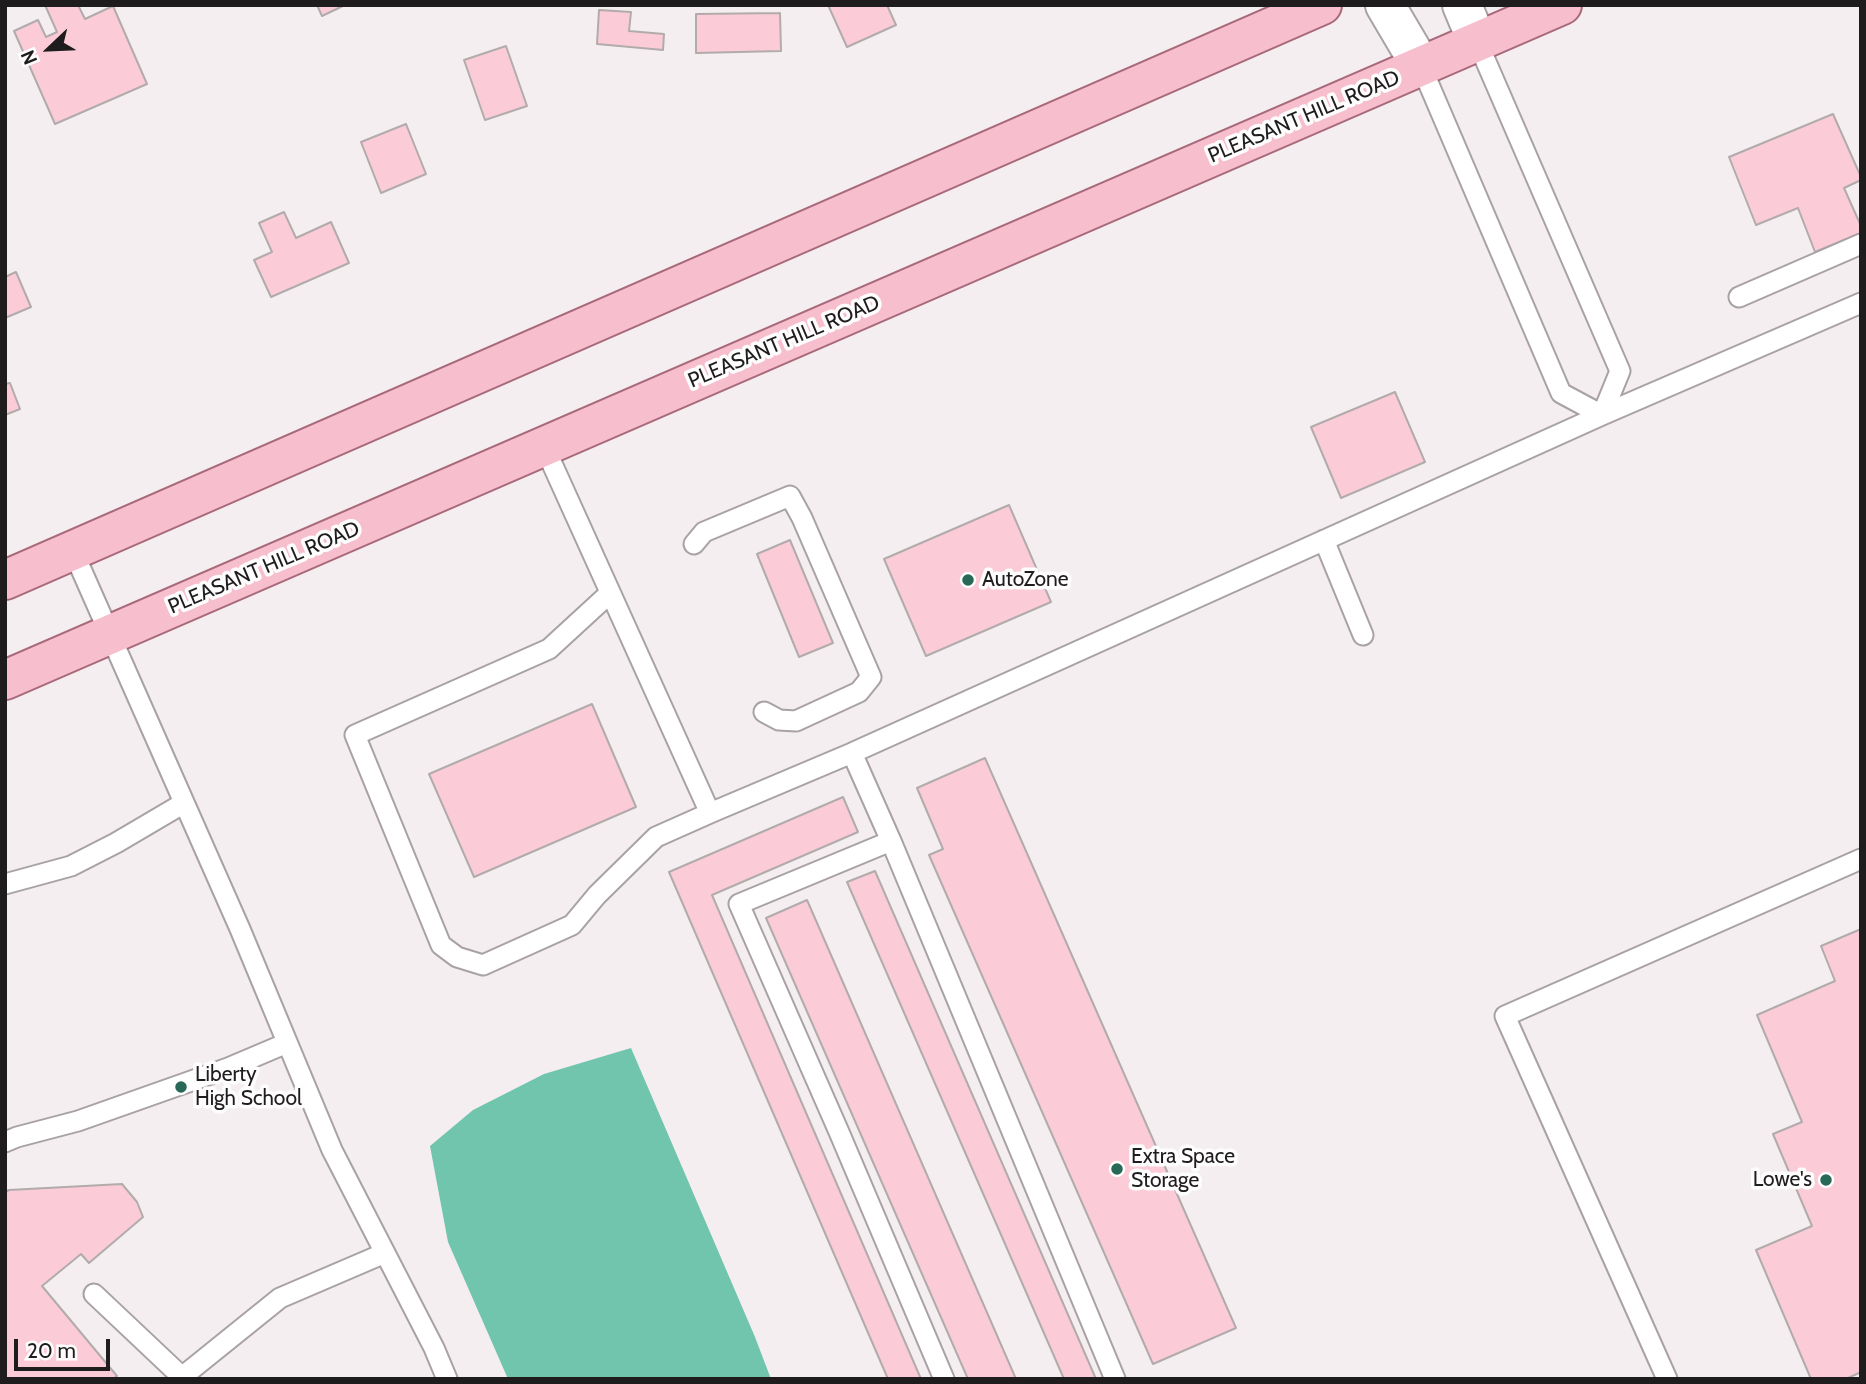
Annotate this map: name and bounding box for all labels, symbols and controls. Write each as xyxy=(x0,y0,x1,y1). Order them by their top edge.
north arrow xyxy=(14,14,84,84)
text: N xyxy=(16,47,42,68)
street label: PLEASANT HILL ROAD xyxy=(1204,65,1404,169)
street label: PLEASANT HILL ROAD xyxy=(684,290,884,394)
street label: PLEASANT HILL ROAD xyxy=(164,516,364,620)
place label: AutoZone xyxy=(982,567,1069,593)
marker: AutoZone xyxy=(960,572,976,588)
place label: Liberty High School xyxy=(195,1062,302,1112)
marker: Liberty High School xyxy=(173,1079,189,1095)
place label: Extra Space Storage xyxy=(1131,1144,1235,1194)
marker: Extra Space Storage xyxy=(1109,1161,1125,1177)
place label: Lowe's xyxy=(1753,1167,1812,1193)
marker: Lowe's xyxy=(1818,1172,1834,1188)
scale bar xyxy=(18,1324,114,1368)
text: 20 m xyxy=(27,1338,76,1363)

